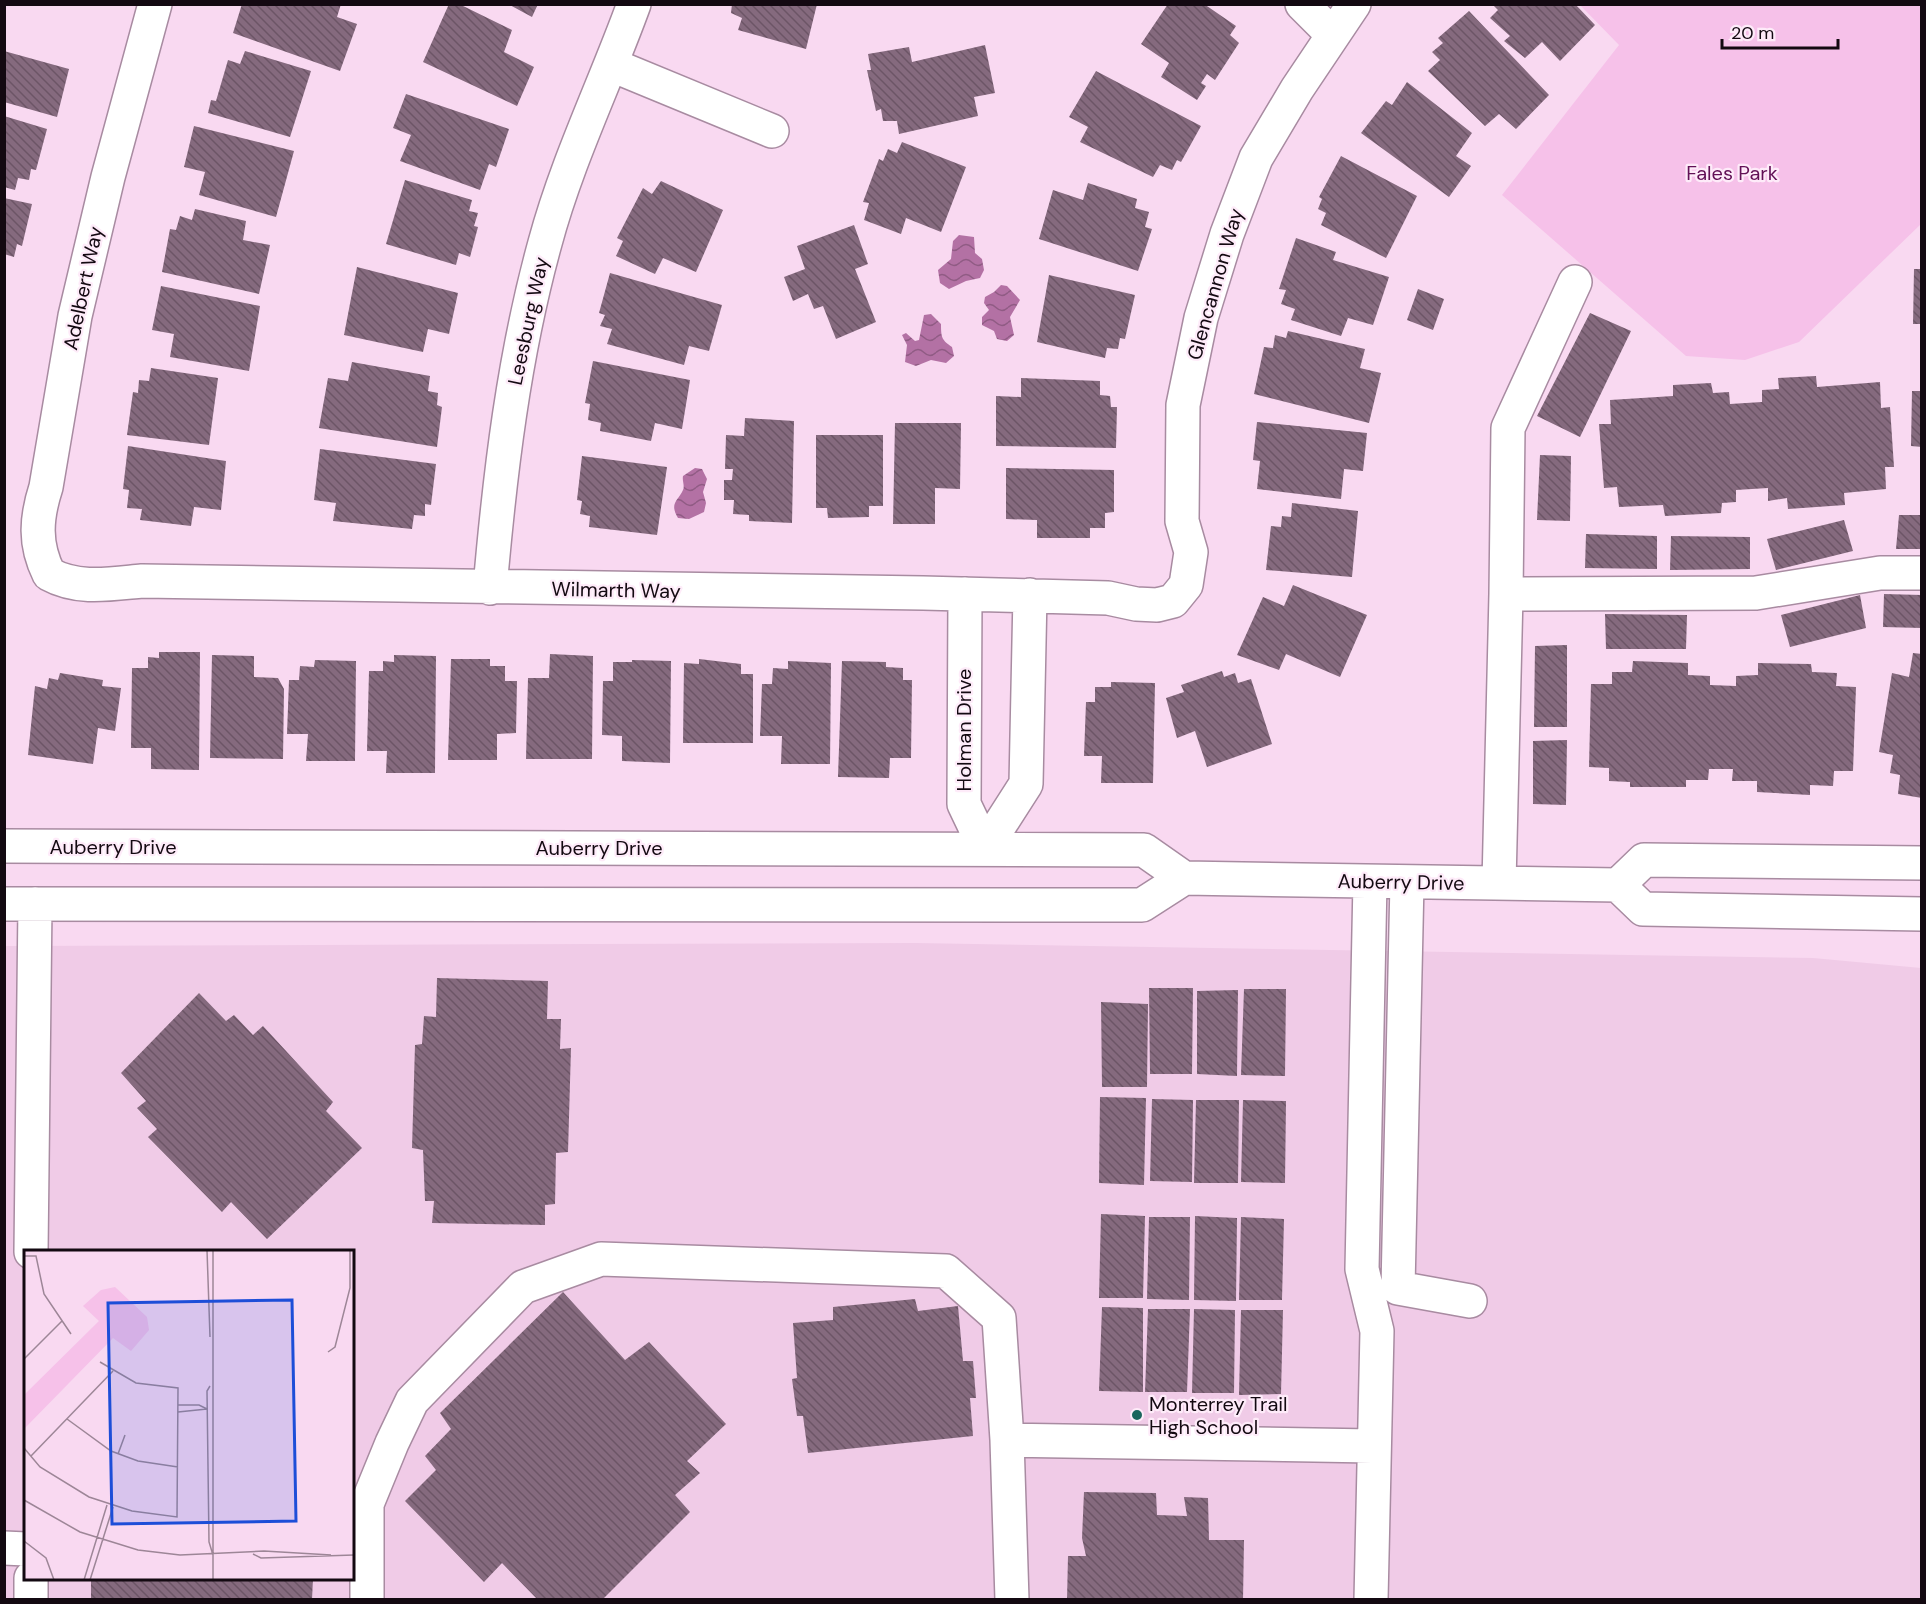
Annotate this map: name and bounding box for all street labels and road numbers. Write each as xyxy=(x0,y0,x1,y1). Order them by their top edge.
street label: Glencannon Way xyxy=(1181,205,1249,363)
street label: Adelbert Way xyxy=(57,224,109,352)
street label: Leesburg Way xyxy=(502,254,554,388)
street label: Wilmarth Way xyxy=(551,576,681,604)
street label: Holman Drive xyxy=(951,669,977,791)
street label: Auberry Drive xyxy=(50,834,177,860)
street label: Auberry Drive xyxy=(536,835,663,861)
street label: Auberry Drive xyxy=(1337,868,1465,896)

